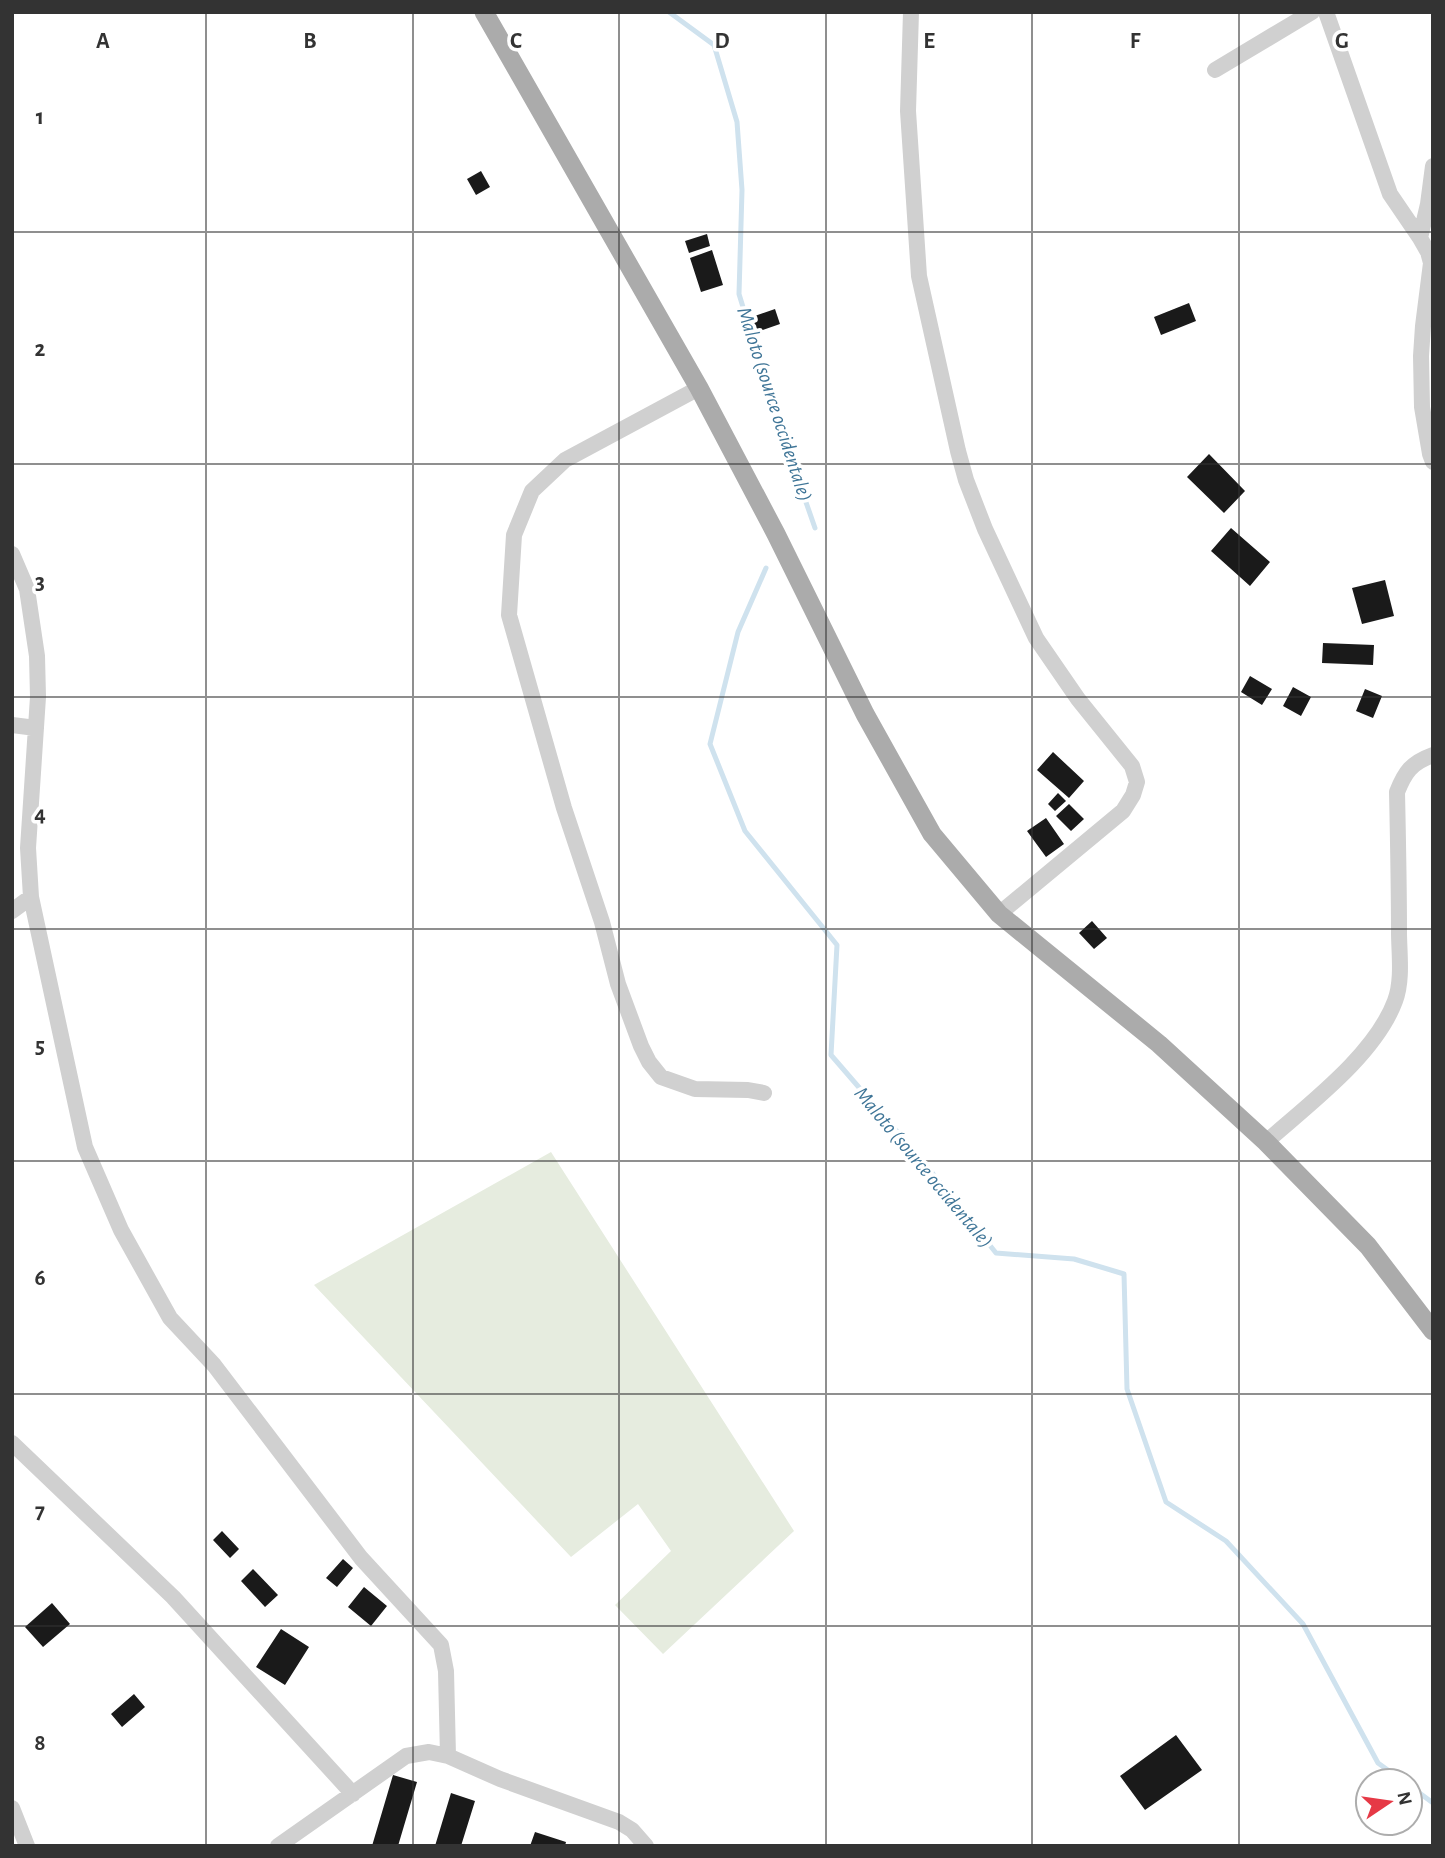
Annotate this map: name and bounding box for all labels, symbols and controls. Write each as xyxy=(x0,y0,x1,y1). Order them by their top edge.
text: A xyxy=(96,30,110,53)
text: B xyxy=(303,30,317,53)
text: C xyxy=(510,30,522,53)
text: D xyxy=(714,30,730,53)
text: E xyxy=(923,30,935,53)
text: F xyxy=(1130,30,1141,53)
text: G xyxy=(1335,30,1349,53)
text: 1 xyxy=(36,106,44,129)
water label: Maloto (source occidentale) xyxy=(733,305,816,504)
text: 2 xyxy=(35,338,46,361)
text: 3 xyxy=(35,571,45,594)
text: 4 xyxy=(34,803,46,826)
text: 5 xyxy=(35,1035,45,1058)
water label: Maloto (source occidentale) xyxy=(850,1083,997,1252)
text: 6 xyxy=(34,1267,46,1290)
text: 7 xyxy=(35,1500,45,1523)
text: 8 xyxy=(34,1732,46,1755)
north arrow xyxy=(1354,1767,1424,1837)
text: N xyxy=(1393,1790,1415,1807)

